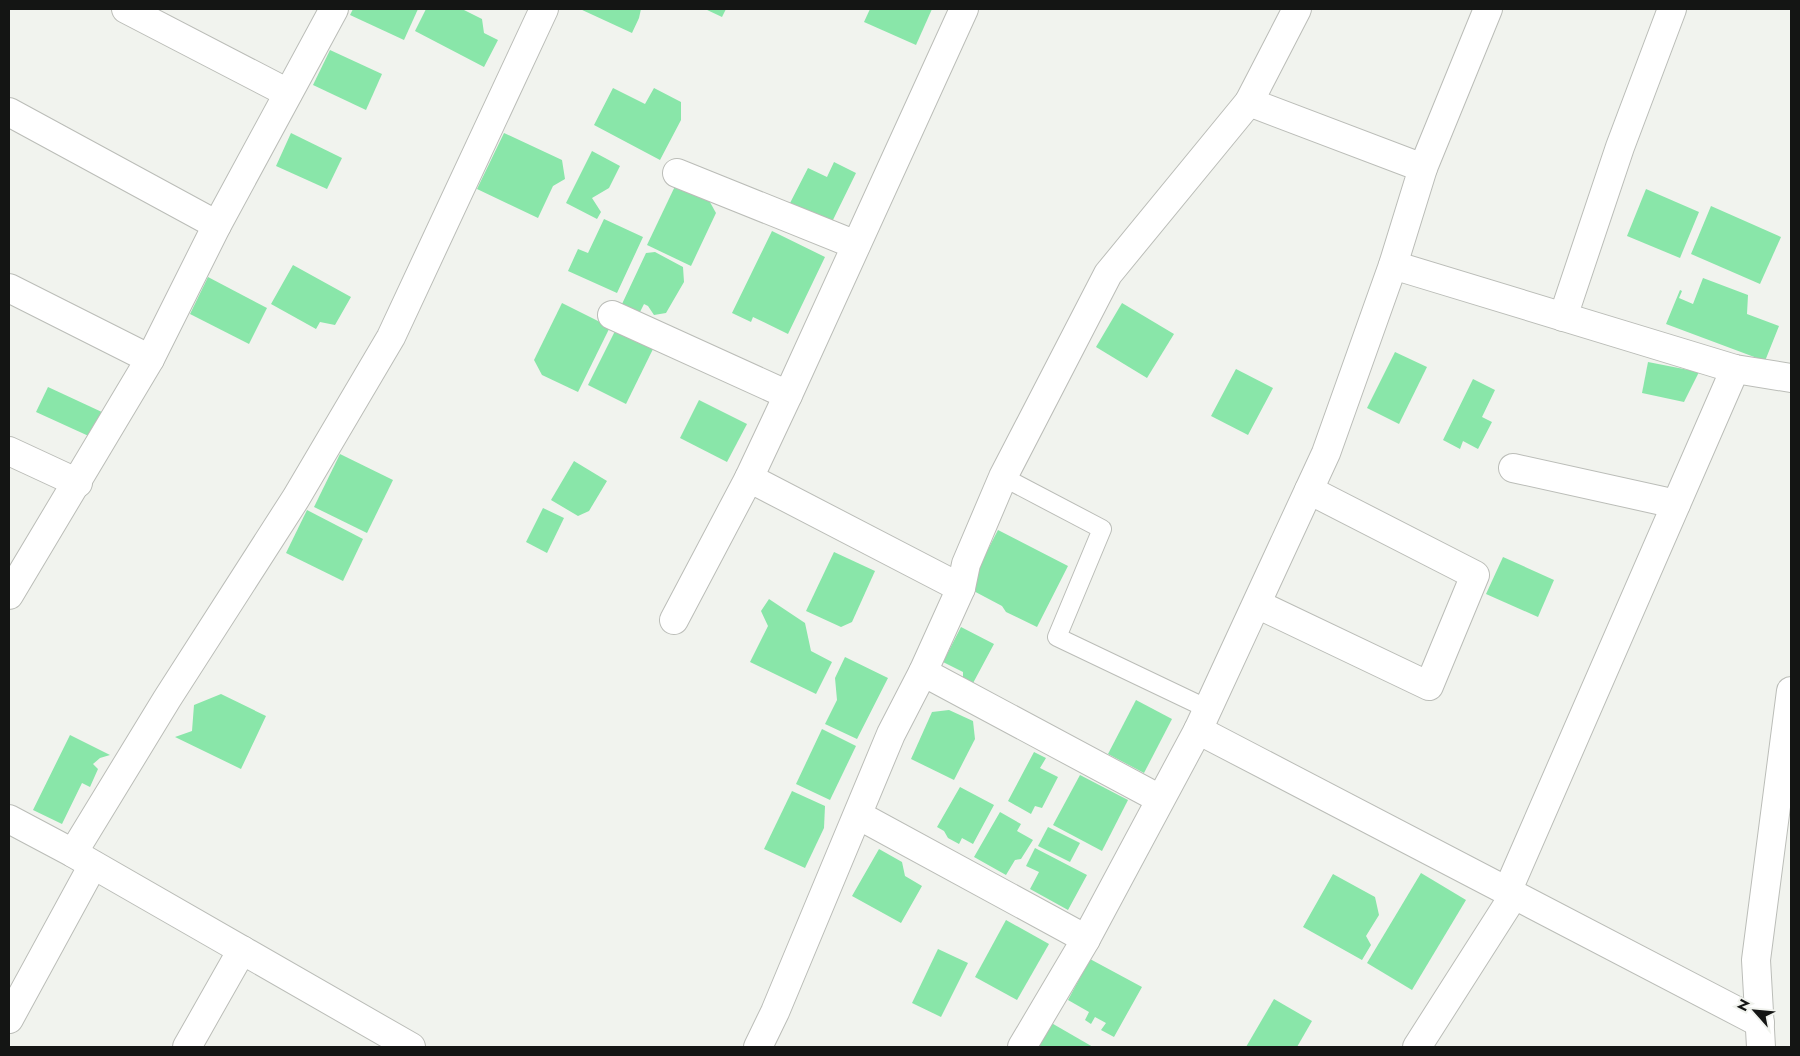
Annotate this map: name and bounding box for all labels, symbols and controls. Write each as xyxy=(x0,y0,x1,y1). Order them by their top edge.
north arrow xyxy=(1730,986,1780,1036)
text: N xyxy=(1732,996,1755,1015)

